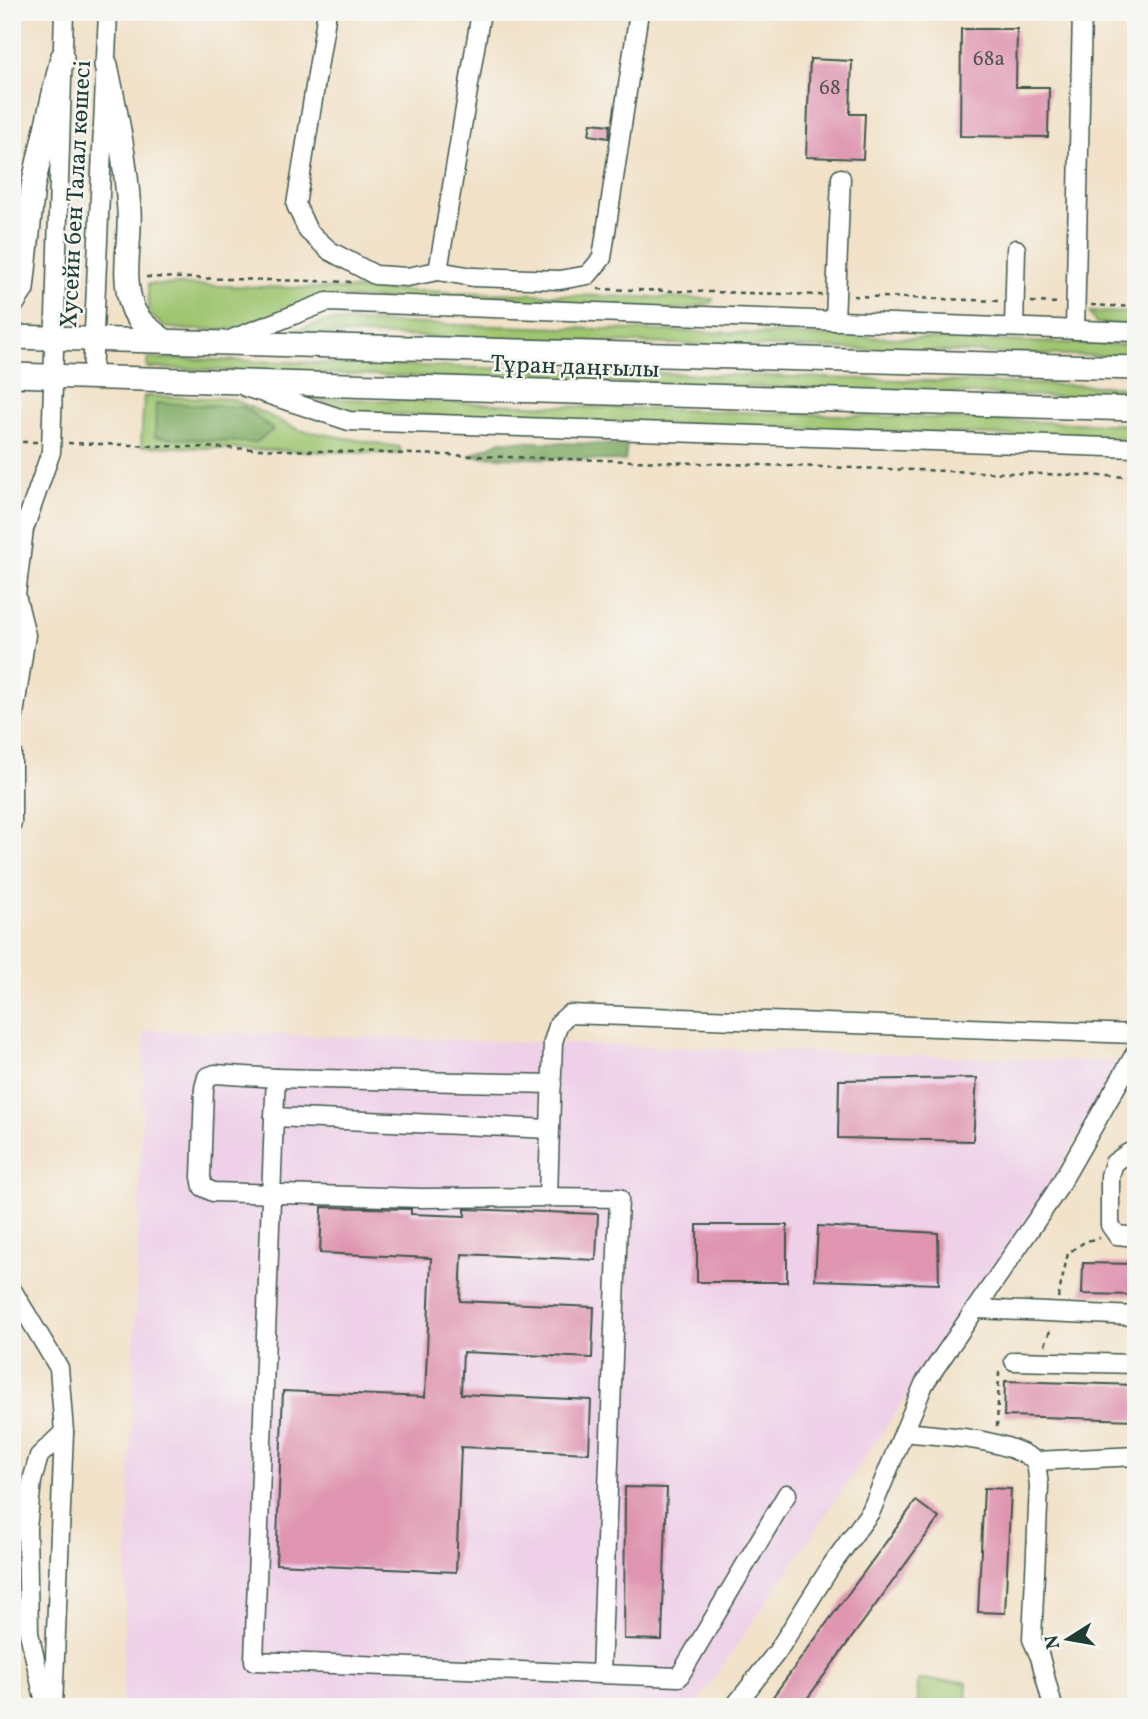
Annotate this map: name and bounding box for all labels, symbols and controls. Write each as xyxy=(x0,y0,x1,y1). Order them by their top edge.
house number: 68а xyxy=(973,45,1005,74)
street label: Хусейн бен Талал көшесі xyxy=(53,59,101,329)
house number: 68 xyxy=(819,74,841,103)
street label: Тұран даңғылы xyxy=(490,348,660,388)
north arrow xyxy=(1032,1604,1102,1674)
text: N xyxy=(1039,1632,1067,1651)

